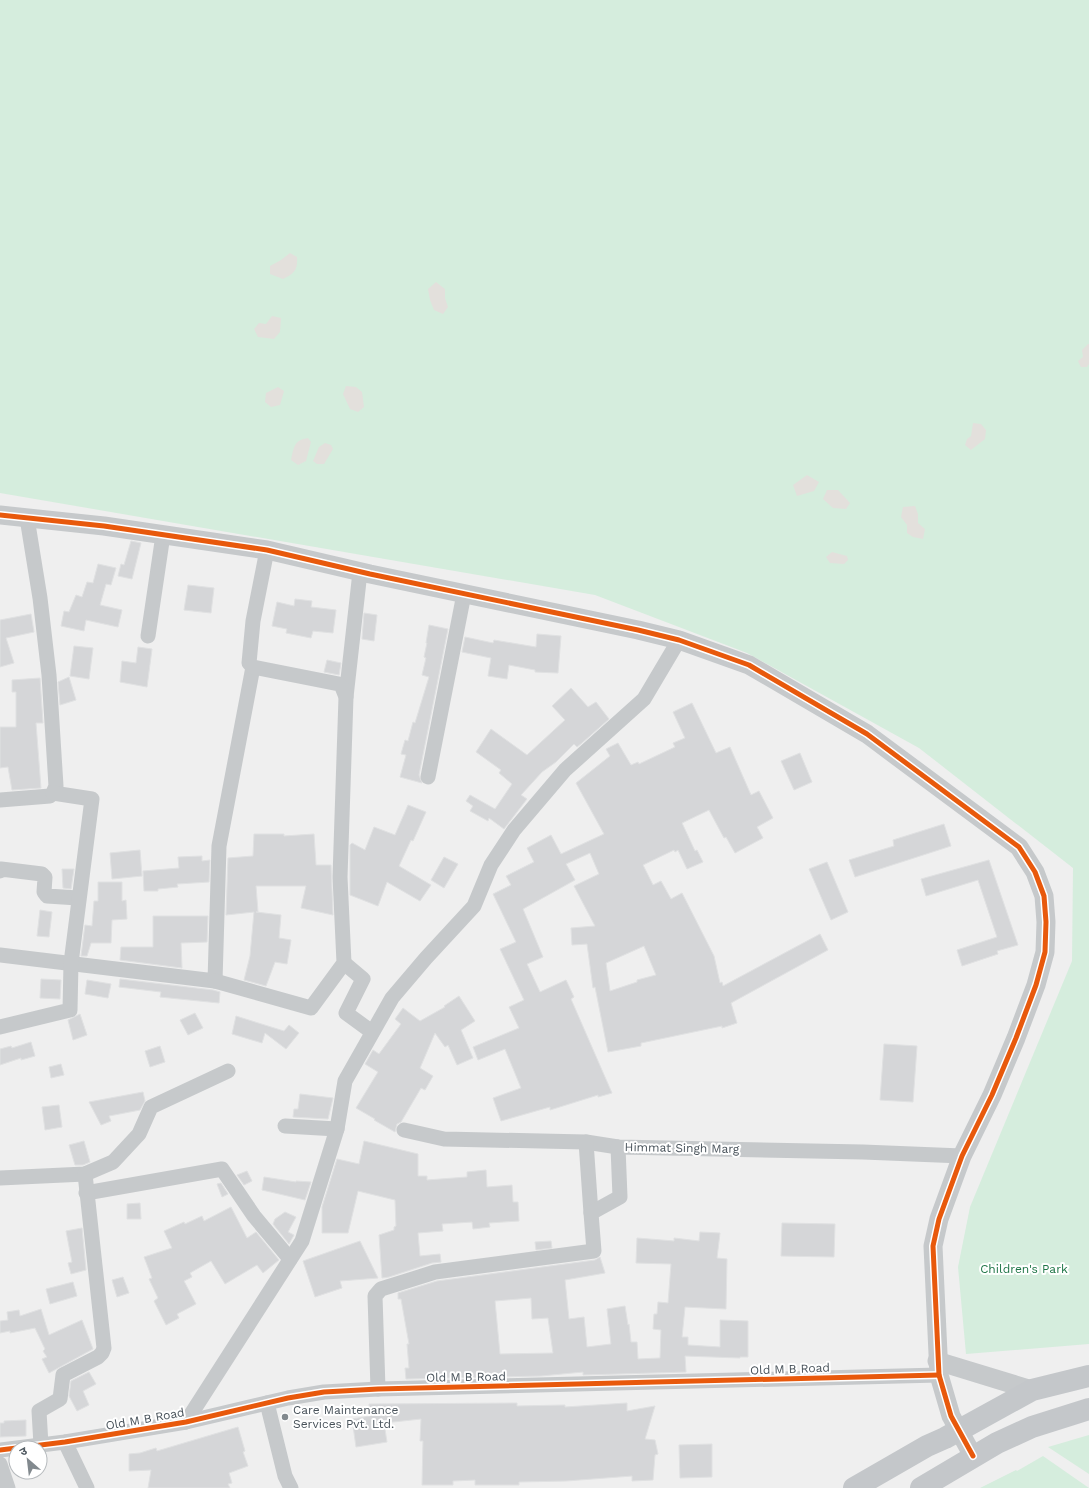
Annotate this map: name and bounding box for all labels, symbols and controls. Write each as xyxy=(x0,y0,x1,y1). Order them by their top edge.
street label: Himmat Singh Marg xyxy=(625,1140,740,1156)
park label: Children's Park xyxy=(980,1262,1068,1276)
street label: Old M B Road xyxy=(750,1361,830,1377)
street label: Old M B Road xyxy=(426,1369,506,1385)
place label: Care Maintenance Services Pvt. Ltd. xyxy=(293,1403,399,1431)
street label: Old M B Road xyxy=(104,1405,186,1433)
marker: Care Maintenance Services Pvt. Ltd. xyxy=(280,1412,290,1422)
north arrow xyxy=(8,1440,48,1480)
text: उ xyxy=(18,1444,30,1459)

